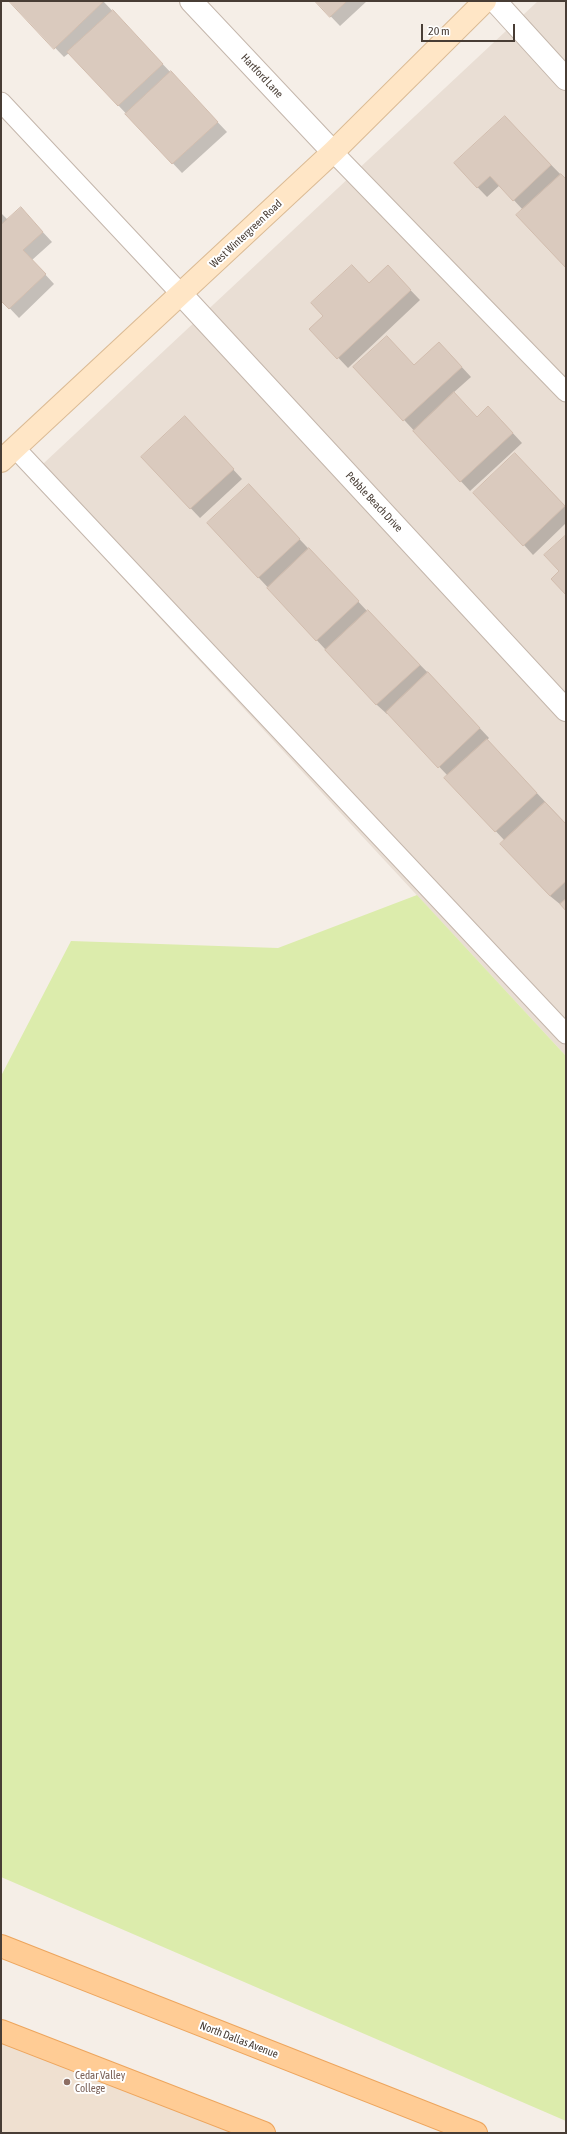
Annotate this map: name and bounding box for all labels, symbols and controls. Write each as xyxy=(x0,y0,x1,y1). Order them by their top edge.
scale bar xyxy=(423,16,517,42)
text: 20 m xyxy=(428,24,450,38)
street label: Hartford Lane xyxy=(238,51,286,101)
street label: West Wintergreen Road xyxy=(207,197,285,271)
street label: Pebble Beach Drive xyxy=(343,469,405,535)
street label: North Dallas Avenue xyxy=(198,2019,280,2061)
place label: Cedar Valley College xyxy=(75,2069,125,2095)
marker: Cedar Valley College xyxy=(62,2077,72,2087)

